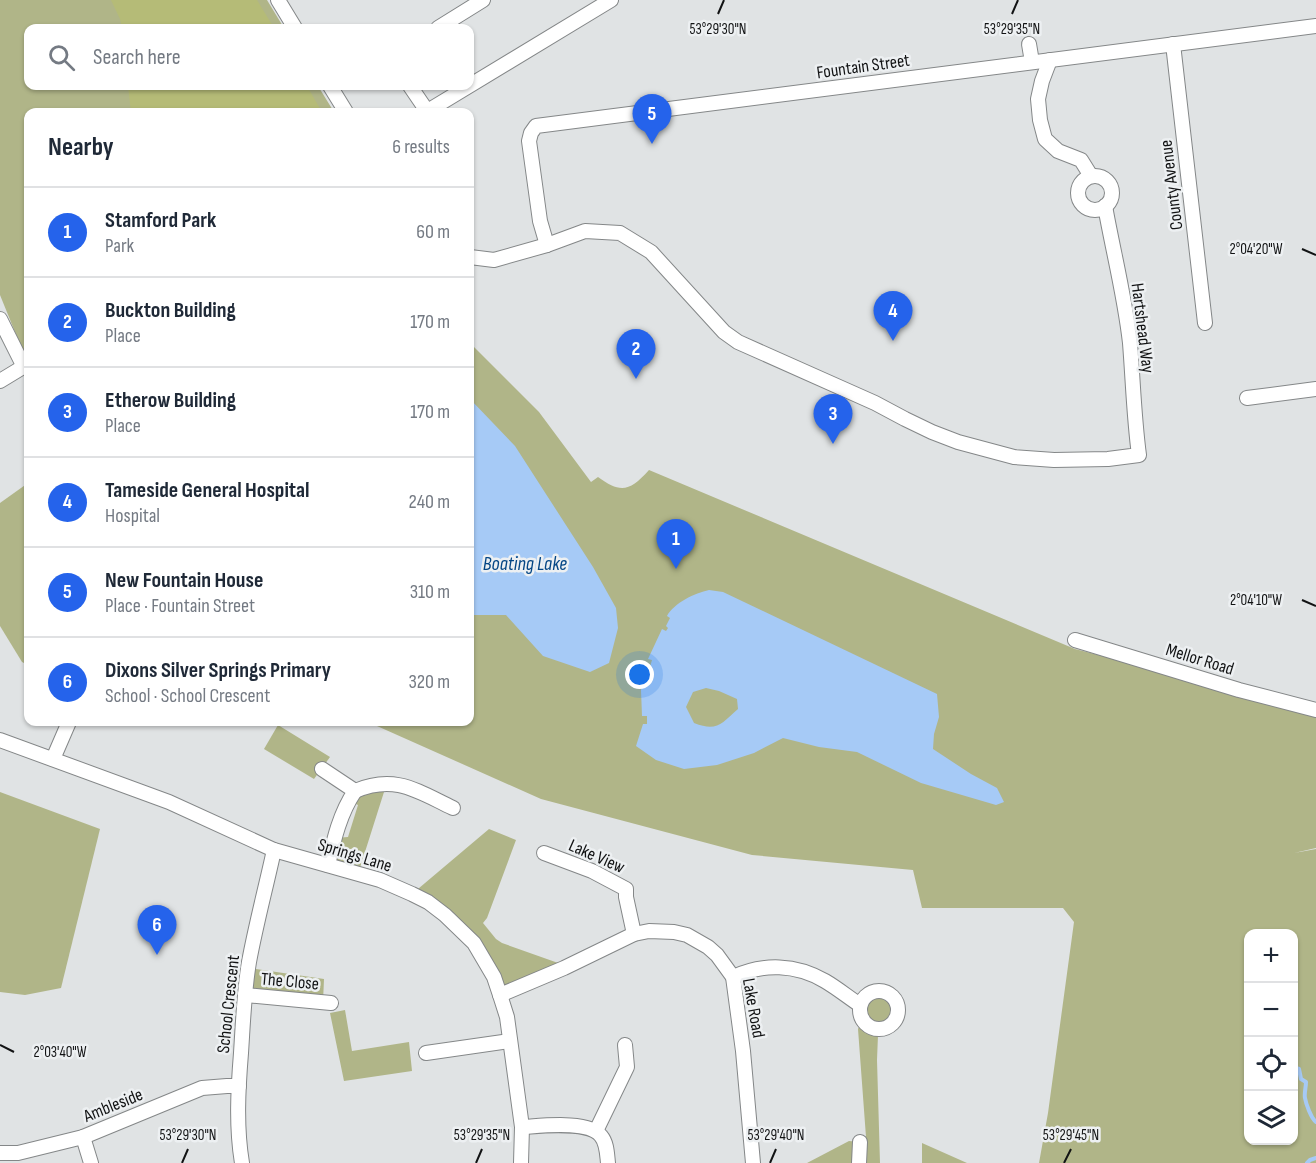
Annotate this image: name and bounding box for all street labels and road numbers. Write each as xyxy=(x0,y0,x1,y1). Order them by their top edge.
street label: Fountain Street xyxy=(815,50,911,83)
street label: County Avenue xyxy=(1156,139,1187,231)
street label: Hartshead Way xyxy=(1127,282,1158,374)
street label: Mellor Road xyxy=(1163,639,1236,680)
street label: Springs Lane xyxy=(315,834,394,877)
street label: Lake View xyxy=(566,835,628,878)
street label: School Crescent xyxy=(213,953,244,1054)
street label: The Close xyxy=(260,969,320,994)
street label: Lake Road xyxy=(738,977,769,1040)
street label: Ambleside xyxy=(79,1084,146,1127)

